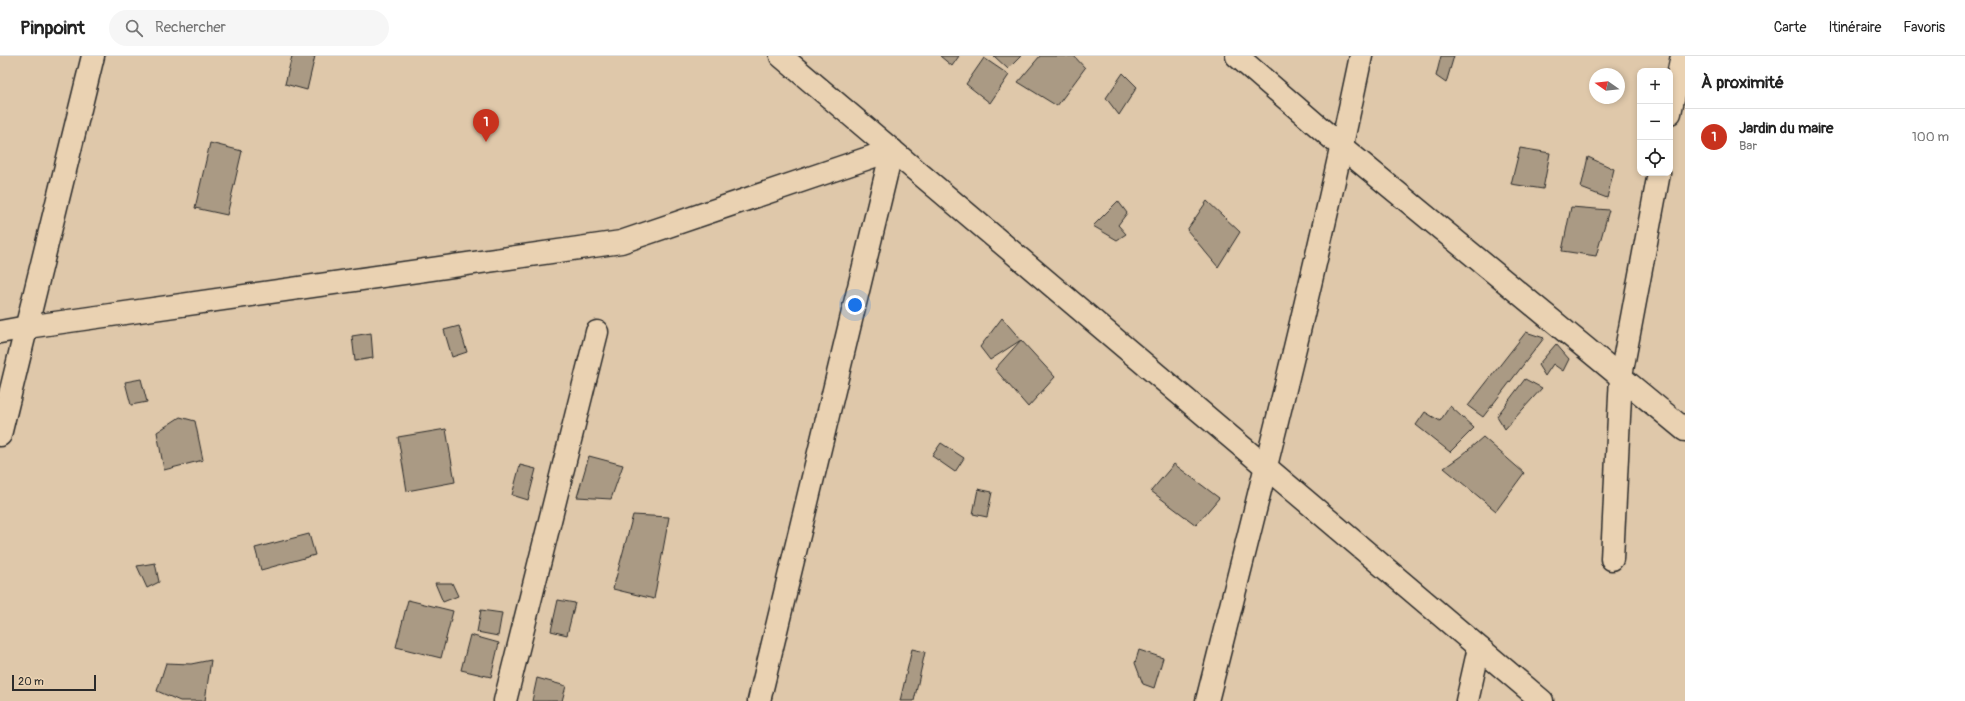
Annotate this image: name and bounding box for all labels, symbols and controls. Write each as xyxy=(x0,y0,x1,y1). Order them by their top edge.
search box xyxy=(109,10,389,46)
text: Pinpoint xyxy=(20,16,85,40)
icon: search xyxy=(123,17,145,39)
text: Rechercher xyxy=(155,18,226,37)
text: Carte xyxy=(1774,19,1806,36)
text: Itinéraire xyxy=(1828,19,1881,36)
text: Favoris xyxy=(1903,19,1945,36)
north arrow xyxy=(1589,68,1625,104)
map controls xyxy=(1637,68,1673,176)
button: + xyxy=(1637,68,1673,104)
text: À proximité xyxy=(1701,72,1784,93)
button: − xyxy=(1637,104,1673,140)
pin: 1 xyxy=(473,109,499,142)
text: Jardin du maire xyxy=(1739,119,1833,138)
text: 1 xyxy=(1711,129,1717,145)
text: 100 m xyxy=(1912,129,1949,145)
text: Bar xyxy=(1739,138,1757,154)
button: locate xyxy=(1637,140,1673,176)
your location xyxy=(845,295,865,315)
scale bar xyxy=(12,673,96,692)
text: 20 m xyxy=(18,675,44,688)

